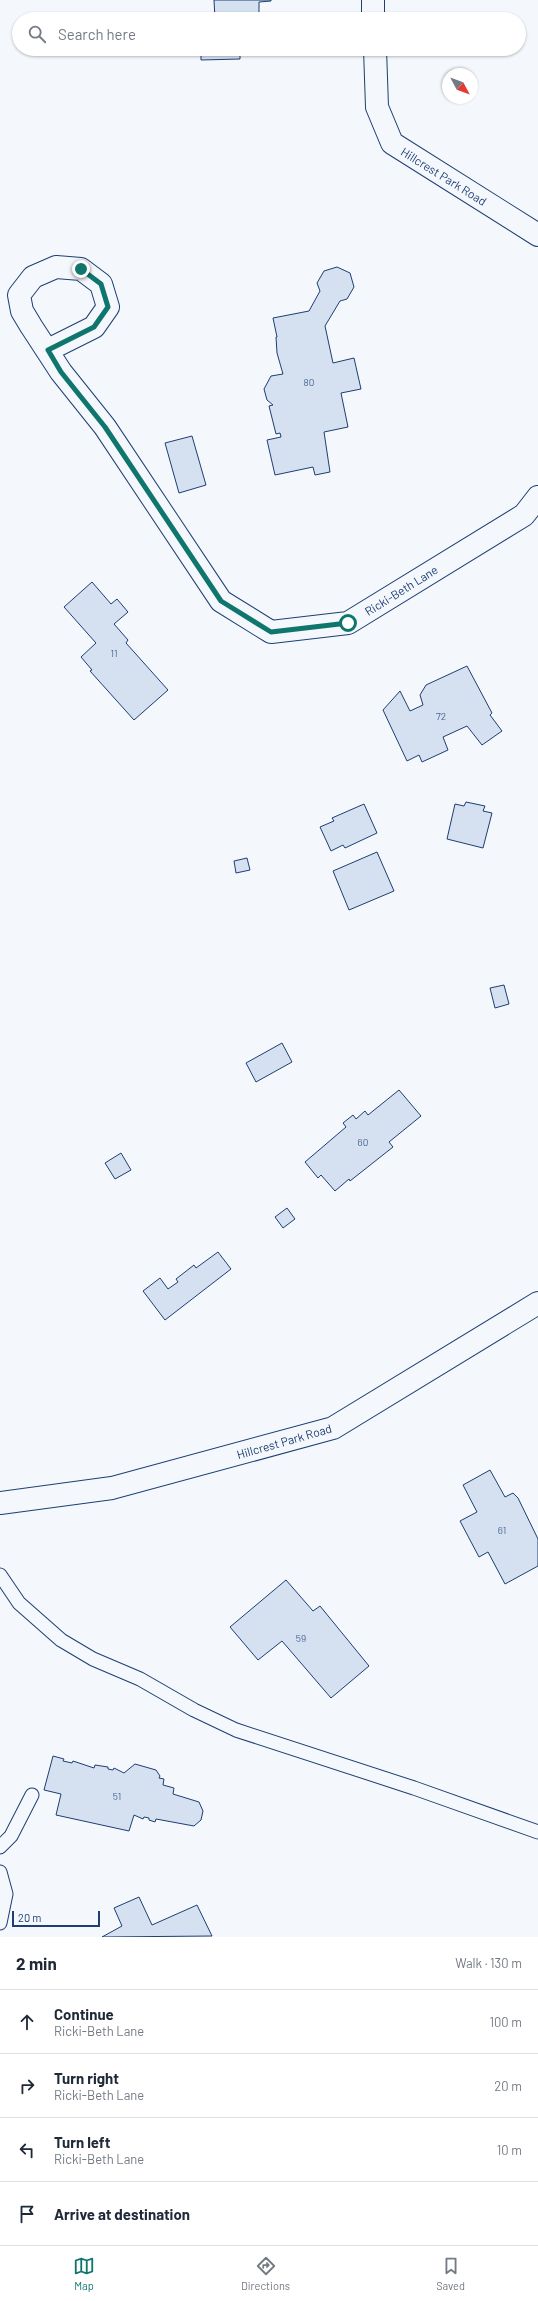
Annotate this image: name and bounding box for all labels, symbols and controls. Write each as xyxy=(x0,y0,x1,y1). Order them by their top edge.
search box xyxy=(12,12,526,56)
icon: search xyxy=(26,23,48,45)
text: Search here xyxy=(58,25,136,43)
north arrow xyxy=(442,68,478,104)
street label: Hillcrest Park Road xyxy=(399,144,489,208)
route end xyxy=(72,260,90,278)
house number: 80 xyxy=(304,376,314,388)
street label: Ricki-Beth Lane xyxy=(362,562,440,618)
route start xyxy=(339,614,357,632)
house number: 11 xyxy=(110,647,118,659)
house number: 72 xyxy=(436,710,446,722)
house number: 60 xyxy=(358,1136,368,1148)
street label: Hillcrest Park Road xyxy=(235,1421,333,1461)
house number: 61 xyxy=(498,1524,506,1536)
house number: 59 xyxy=(296,1632,306,1644)
house number: 51 xyxy=(113,1790,121,1802)
scale bar xyxy=(12,1909,100,1928)
text: 20 m xyxy=(18,1911,41,1924)
text: 2 min xyxy=(16,1953,57,1973)
text: Walk · 130 m xyxy=(455,1955,522,1971)
text: Continue xyxy=(54,2005,114,2023)
icon: ahead xyxy=(16,2011,38,2033)
text: 100 m xyxy=(489,2014,522,2030)
text: Ricki-Beth Lane xyxy=(54,2023,144,2039)
text: Turn right xyxy=(54,2069,119,2087)
icon: right xyxy=(16,2075,38,2097)
text: 20 m xyxy=(494,2078,522,2094)
text: Ricki-Beth Lane xyxy=(54,2087,144,2103)
text: Turn left xyxy=(54,2133,110,2151)
icon: left xyxy=(16,2139,38,2161)
text: 10 m xyxy=(497,2142,522,2158)
text: Ricki-Beth Lane xyxy=(54,2151,144,2167)
icon: arrive xyxy=(16,2203,38,2225)
text: Arrive at destination xyxy=(54,2205,190,2223)
tab: Map xyxy=(73,2255,95,2292)
tab: Directions xyxy=(241,2255,290,2292)
tab: Saved xyxy=(436,2255,465,2292)

